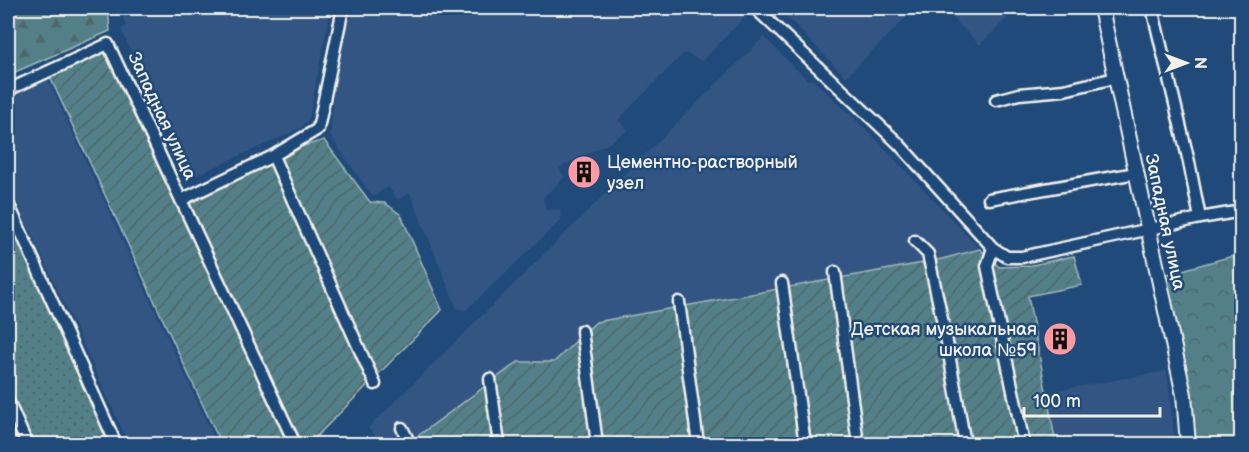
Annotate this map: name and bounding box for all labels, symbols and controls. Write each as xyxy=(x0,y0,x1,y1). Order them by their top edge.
north arrow xyxy=(1156,33,1216,93)
street label: Западная улица xyxy=(123,49,201,184)
text: N xyxy=(1190,57,1209,69)
place label: Цементно-растворный узел xyxy=(607,152,798,194)
street label: Западная улица xyxy=(1140,152,1190,292)
building icon: Цементно-растворный узел xyxy=(566,154,602,190)
place label: Детская музыкальная школа №59 xyxy=(851,319,1037,361)
building icon: Детская музыкальная школа №59 xyxy=(1042,321,1078,357)
scale bar xyxy=(1024,380,1160,418)
text: 100 m xyxy=(1033,391,1081,412)

